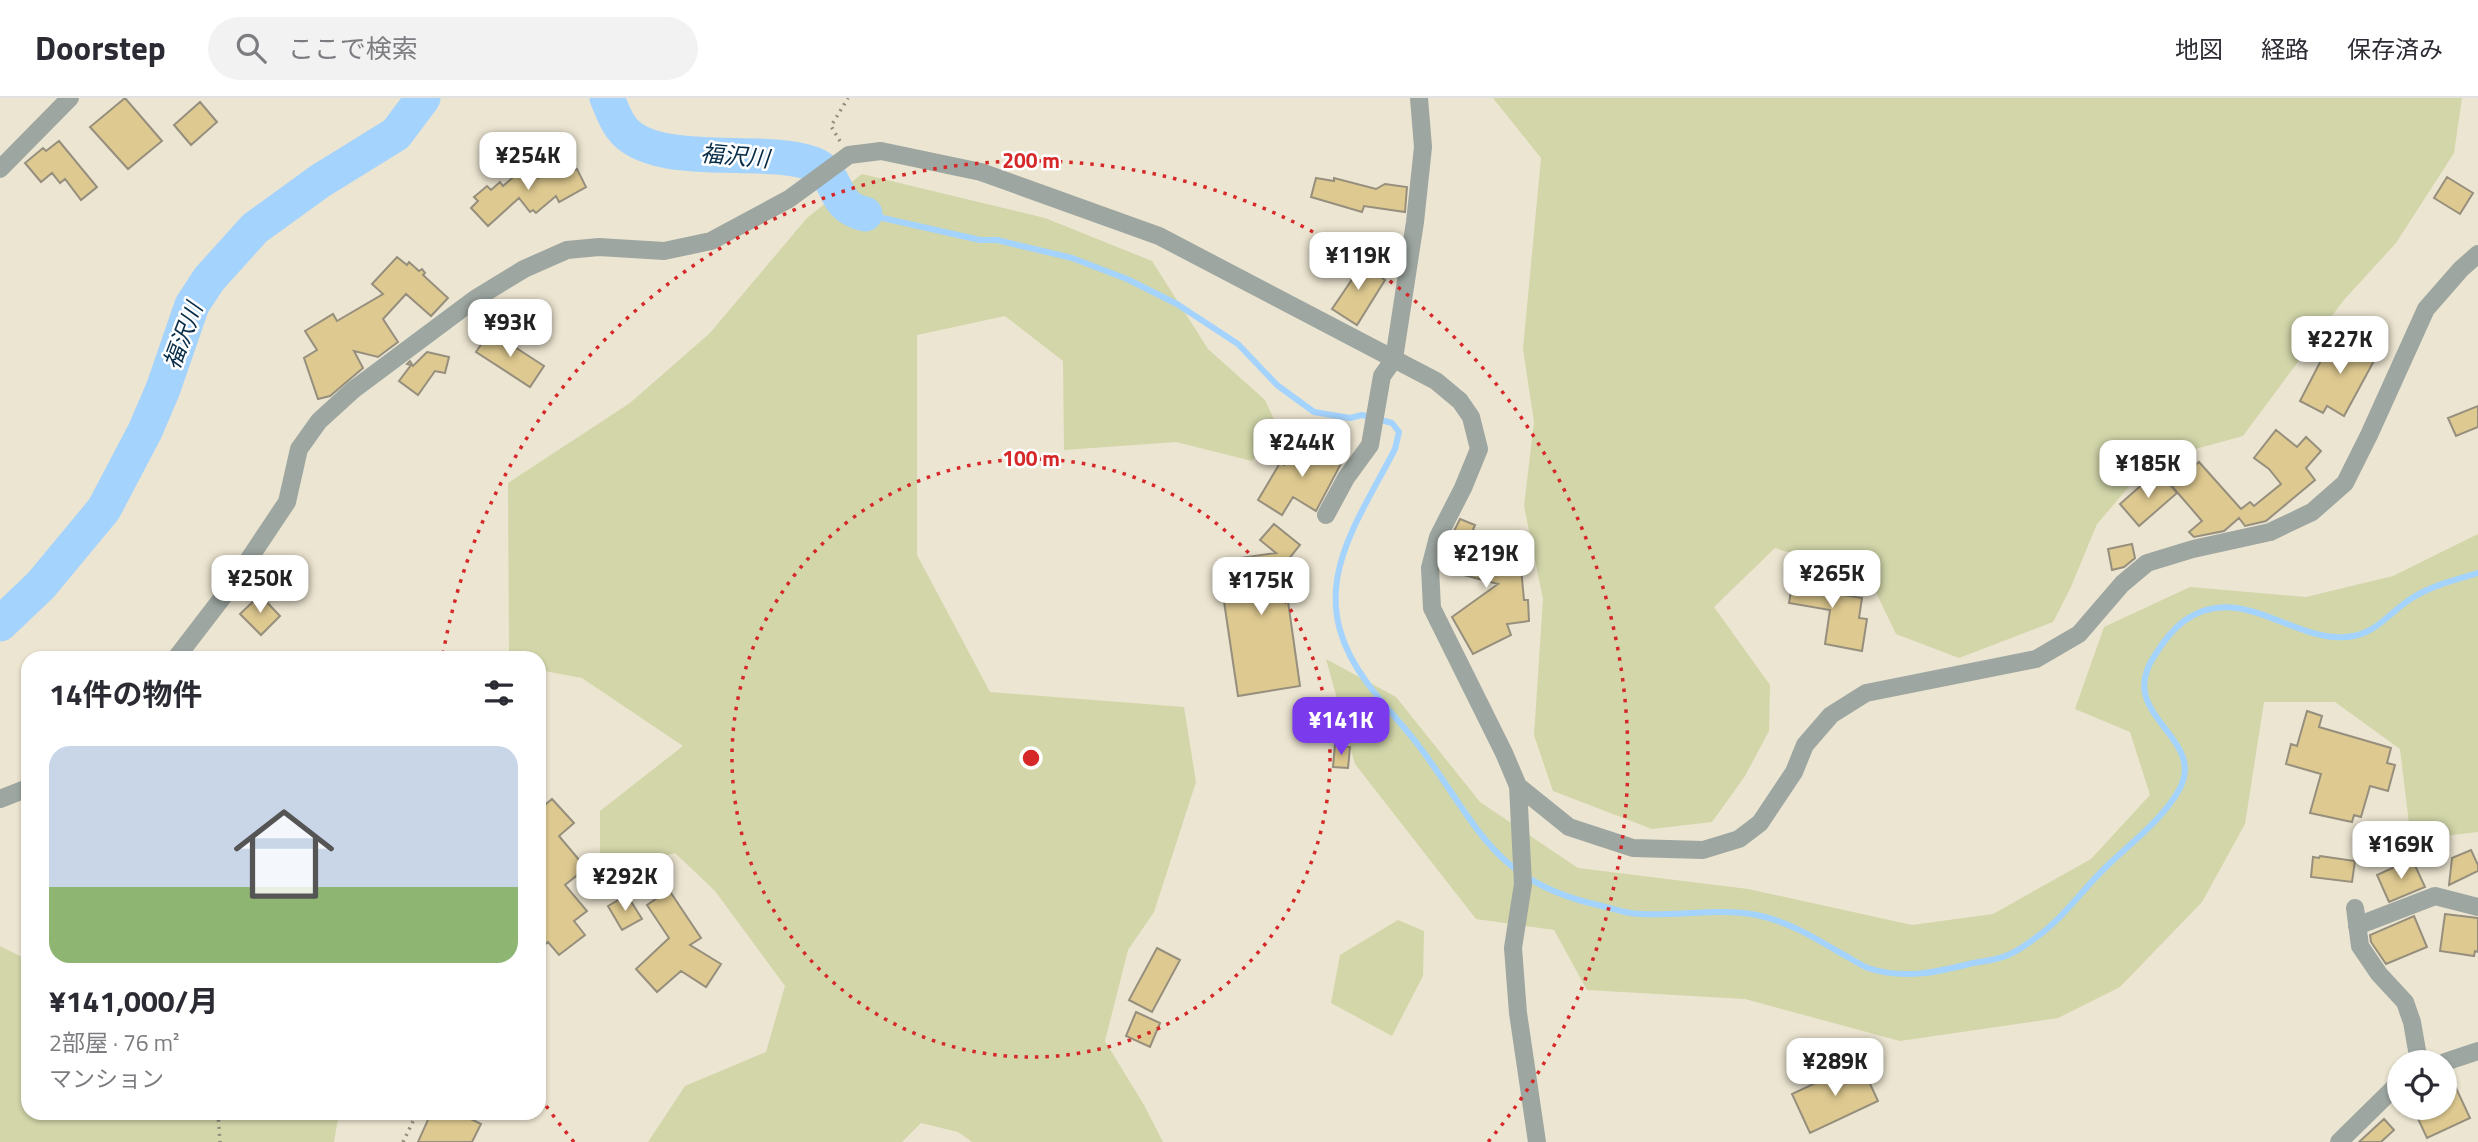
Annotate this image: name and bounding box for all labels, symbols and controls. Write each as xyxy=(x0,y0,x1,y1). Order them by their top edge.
search box xyxy=(208,17,698,80)
text: Doorstep xyxy=(35,23,166,73)
icon: search xyxy=(232,29,270,67)
text: ここで検索 xyxy=(288,29,418,68)
text: 地図 xyxy=(2175,31,2223,67)
text: 経路 xyxy=(2261,31,2309,67)
text: 保存済み xyxy=(2347,31,2443,67)
pin: ¥254K xyxy=(479,132,577,192)
water label: 福沢川 xyxy=(699,135,774,176)
text: ¥254K xyxy=(495,137,561,172)
text: 200 m xyxy=(1002,144,1060,176)
pin: ¥119K xyxy=(1309,232,1407,292)
text: ¥119K xyxy=(1325,237,1391,272)
water label: 福沢川 xyxy=(154,295,212,374)
pin: ¥93K xyxy=(469,300,551,359)
text: ¥93K xyxy=(484,304,536,339)
pin: ¥227K xyxy=(2291,316,2389,376)
text: ¥227K xyxy=(2307,321,2373,356)
pin: ¥244K xyxy=(1253,420,1351,479)
text: ¥244K xyxy=(1269,424,1335,459)
pin: ¥185K xyxy=(2099,440,2197,500)
text: 100 m xyxy=(1002,442,1060,474)
text: ¥185K xyxy=(2115,445,2181,480)
pin: ¥219K xyxy=(1437,531,1535,590)
text: ¥219K xyxy=(1453,535,1519,570)
pin: ¥265K xyxy=(1783,550,1881,610)
text: ¥265K xyxy=(1799,555,1865,590)
pin: ¥250K xyxy=(211,556,309,615)
pin: ¥175K xyxy=(1212,558,1310,617)
text: ¥250K xyxy=(227,560,293,595)
text: ¥175K xyxy=(1228,562,1294,597)
text: 14件の物件 xyxy=(49,671,203,717)
icon: filters xyxy=(480,674,518,712)
pin: ¥141K xyxy=(1292,698,1390,757)
text: ¥141K xyxy=(1308,702,1374,737)
centre of rings xyxy=(1019,746,1043,770)
icon: home xyxy=(221,791,347,917)
pin: ¥169K xyxy=(2352,822,2450,881)
text: ¥169K xyxy=(2368,826,2434,861)
pin: ¥292K xyxy=(576,854,674,913)
text: ¥292K xyxy=(592,858,658,893)
text: ¥141,000/月 xyxy=(49,978,218,1024)
text: 2部屋 · 76 m² xyxy=(49,1025,179,1060)
pin: ¥289K xyxy=(1786,1038,1884,1098)
text: ¥289K xyxy=(1802,1043,1868,1078)
map controls xyxy=(2387,1050,2457,1120)
button: locate xyxy=(2387,1050,2457,1120)
text: マンション xyxy=(49,1061,164,1096)

